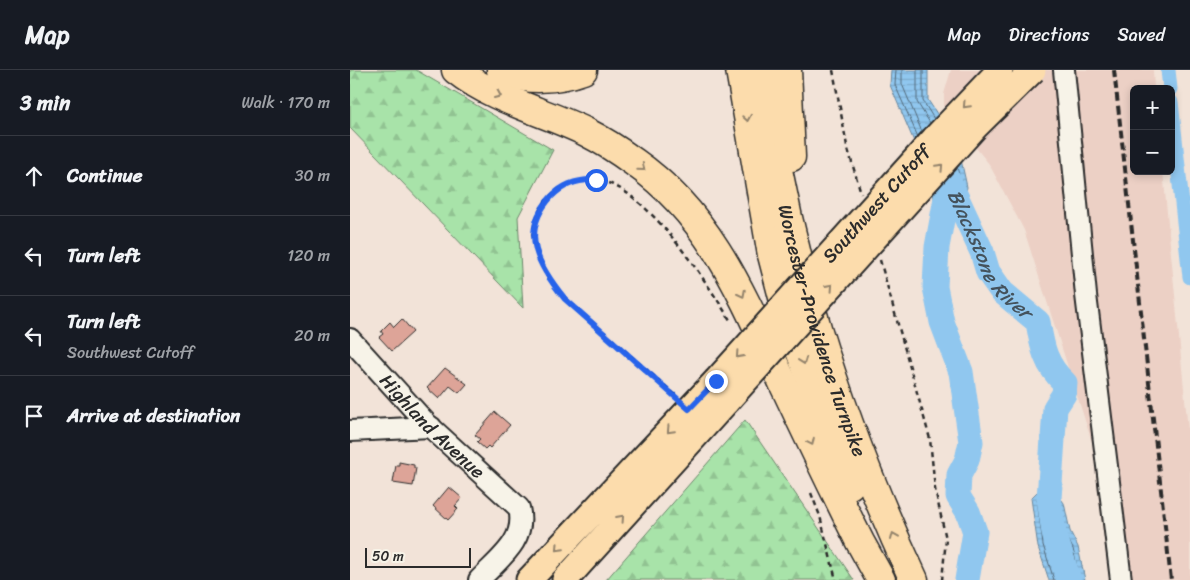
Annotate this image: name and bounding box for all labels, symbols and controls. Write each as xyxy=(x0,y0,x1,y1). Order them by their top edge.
text: Map xyxy=(25,14,69,56)
text: Map xyxy=(948,19,981,51)
text: Directions xyxy=(1009,19,1090,51)
text: Saved xyxy=(1118,19,1165,51)
text: 3 min xyxy=(20,84,70,122)
map controls xyxy=(1130,85,1175,175)
button: + xyxy=(1130,85,1175,130)
text: Walk · 170 m xyxy=(241,88,330,117)
one-way arrow xyxy=(493,89,502,99)
one-way arrow xyxy=(962,99,971,108)
one-way arrow xyxy=(742,114,752,123)
button: − xyxy=(1130,130,1175,175)
street label: Southwest Cutoff xyxy=(813,134,941,270)
text: Continue xyxy=(67,159,143,192)
text: 30 m xyxy=(295,161,330,190)
icon: ahead xyxy=(20,162,48,190)
one-way arrow xyxy=(637,163,646,172)
one-way arrow xyxy=(934,163,943,172)
route start xyxy=(585,169,608,192)
water label: Blackstone River xyxy=(938,183,1043,331)
street label: Worcester-Providence Turnpike xyxy=(769,201,876,462)
text: Turn left xyxy=(67,239,140,272)
text: 120 m xyxy=(287,241,330,270)
icon: left xyxy=(20,242,48,270)
one-way arrow xyxy=(824,283,833,292)
one-way arrow xyxy=(736,289,746,298)
text: Turn left xyxy=(67,305,140,338)
text: 20 m xyxy=(294,321,330,350)
icon: left xyxy=(20,322,48,350)
text: Southwest Cutoff xyxy=(67,338,194,367)
one-way arrow xyxy=(736,350,745,359)
one-way arrow xyxy=(797,356,807,365)
street label: Highland Avenue xyxy=(372,365,494,487)
route end xyxy=(705,370,728,393)
text: Arrive at destination xyxy=(67,399,240,432)
icon: arrive xyxy=(20,402,48,430)
one-way arrow xyxy=(667,424,676,433)
one-way arrow xyxy=(805,436,815,445)
one-way arrow xyxy=(615,514,624,523)
one-way arrow xyxy=(889,532,900,541)
one-way arrow xyxy=(556,543,565,552)
text: 50 m xyxy=(372,544,404,569)
scale bar xyxy=(365,545,471,568)

